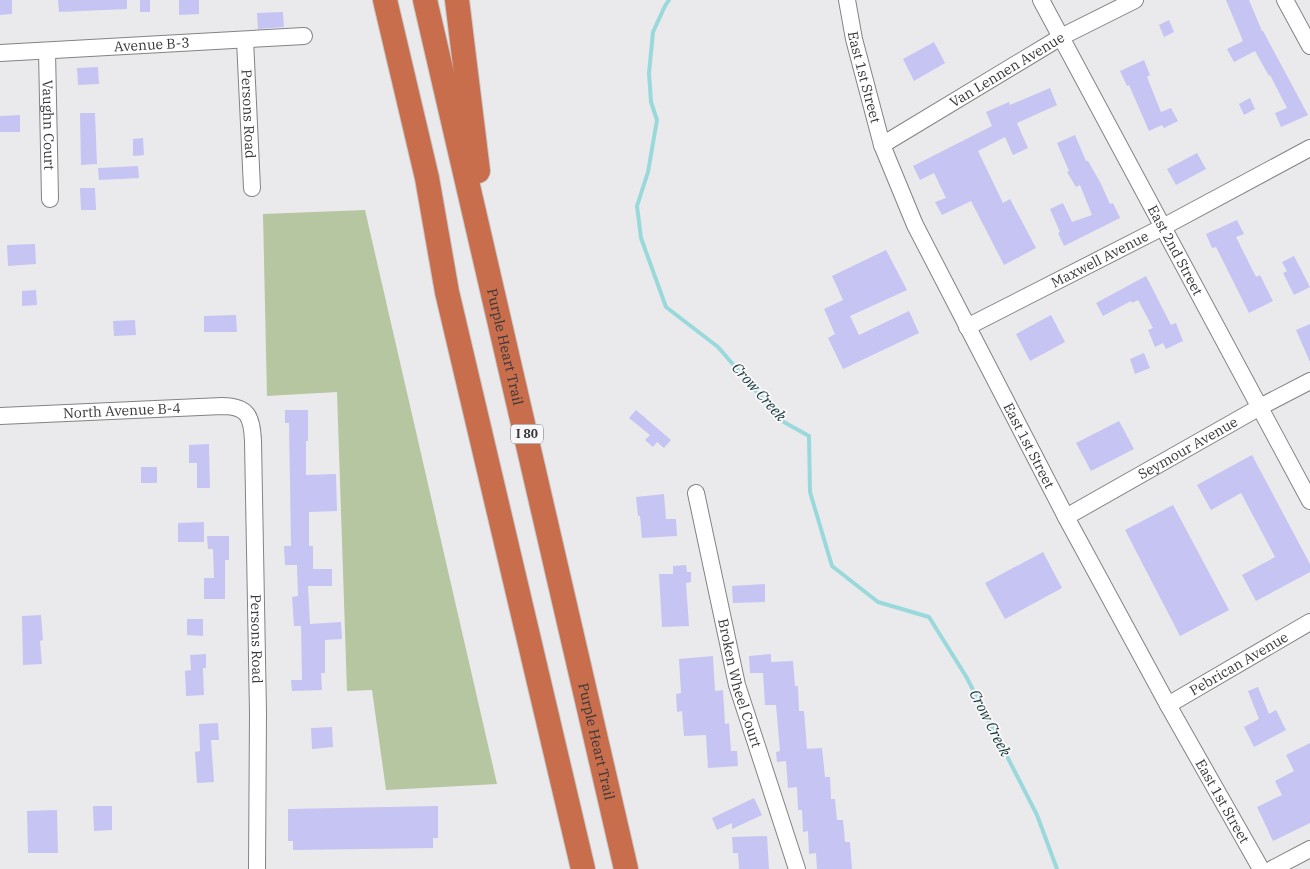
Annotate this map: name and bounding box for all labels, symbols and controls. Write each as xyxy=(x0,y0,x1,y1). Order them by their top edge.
street label: Van Lennen Avenue xyxy=(946,28,1068,111)
street label: East 1st Street xyxy=(844,30,885,125)
street label: Avenue B-3 xyxy=(113,33,190,56)
street label: Persons Road xyxy=(237,69,260,159)
street label: Vaughn Court xyxy=(39,80,58,170)
street label: East 2nd Street xyxy=(1144,202,1207,299)
street label: Maxwell Avenue xyxy=(1048,227,1151,292)
street label: Purple Heart Trail xyxy=(483,287,527,407)
water label: Crow Creek xyxy=(728,358,791,425)
street label: North Avenue B-4 xyxy=(63,399,181,422)
street label: East 1st Street xyxy=(999,399,1059,492)
street label: Seymour Avenue xyxy=(1135,413,1241,483)
road number: I 80 xyxy=(511,424,543,444)
street label: Persons Road xyxy=(247,594,266,684)
street label: Broken Wheel Court xyxy=(714,617,766,750)
street label: Pebrican Avenue xyxy=(1186,628,1291,699)
street label: Purple Heart Trail xyxy=(574,681,619,802)
water label: Crow Creek xyxy=(965,686,1015,759)
street label: East 1st Street xyxy=(1191,756,1254,847)

